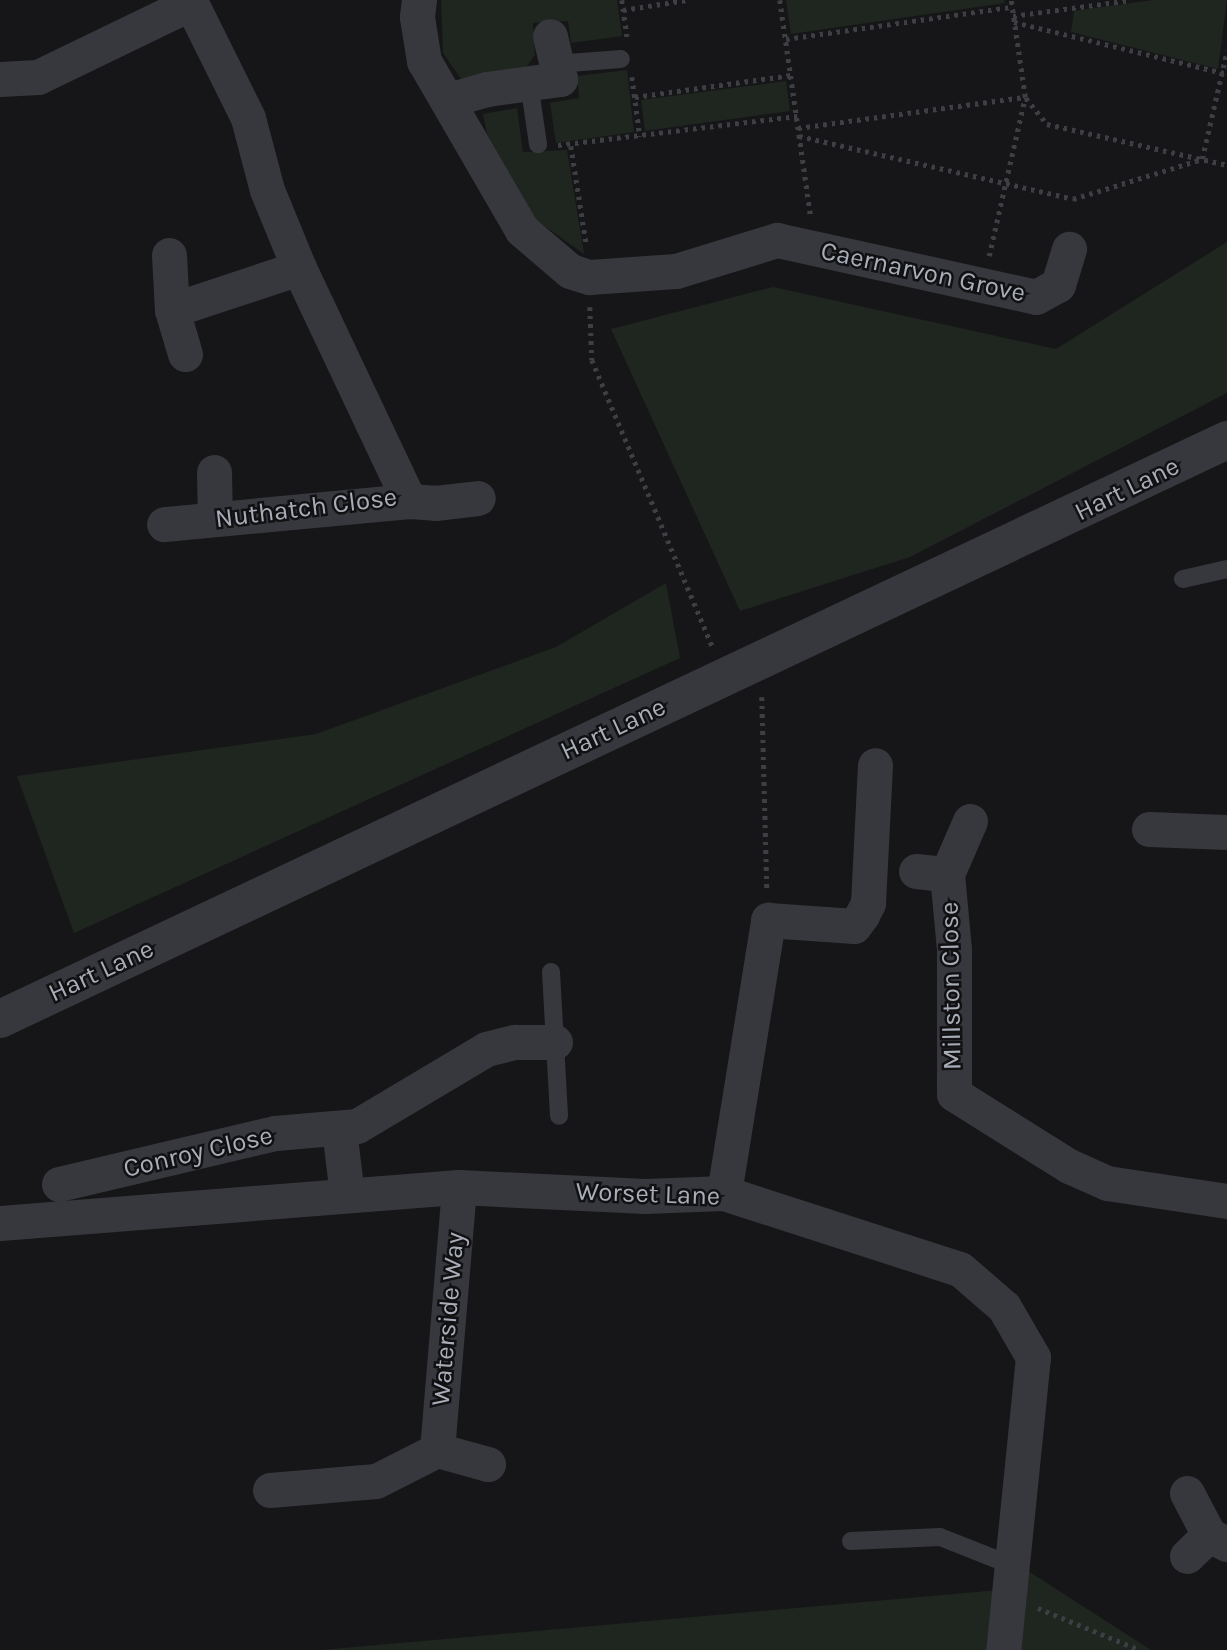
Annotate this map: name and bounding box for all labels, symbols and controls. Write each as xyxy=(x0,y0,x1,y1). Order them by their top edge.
street label: Caernarvon Grove xyxy=(818,235,1028,309)
street label: Hart Lane xyxy=(1070,450,1184,528)
street label: Nuthatch Close xyxy=(213,481,399,535)
street label: Hart Lane xyxy=(555,691,671,767)
street label: Millston Close xyxy=(934,902,968,1070)
street label: Hart Lane xyxy=(43,933,159,1009)
street label: Conroy Close xyxy=(120,1120,276,1184)
street label: Worset Lane xyxy=(575,1176,721,1212)
street label: Waterside Way xyxy=(425,1231,471,1407)

